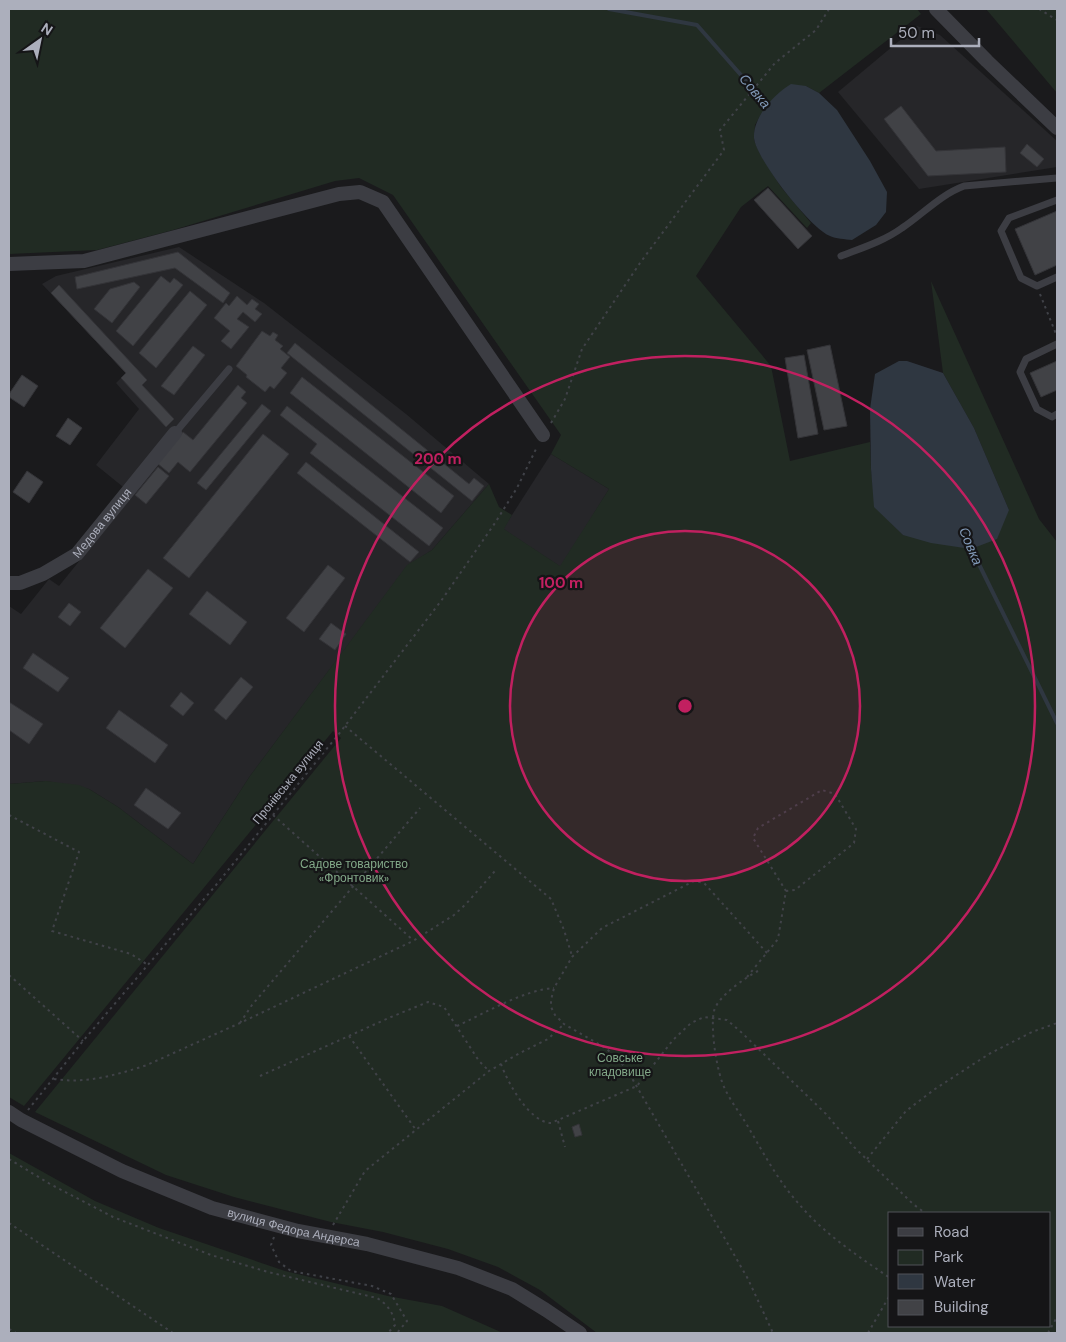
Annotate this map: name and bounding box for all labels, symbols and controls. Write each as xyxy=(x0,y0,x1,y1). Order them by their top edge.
north arrow xyxy=(15,15,65,65)
scale bar xyxy=(891,15,978,47)
text: N xyxy=(38,19,56,39)
text: 50 m xyxy=(898,23,935,43)
water label: Совка xyxy=(735,70,775,112)
text: 200 m xyxy=(414,449,462,469)
street label: Медова вулиця xyxy=(69,485,135,561)
water label: Совка xyxy=(955,524,987,568)
text: 100 m xyxy=(539,573,583,593)
centre of rings xyxy=(676,697,694,715)
street label: Пронівська вулиця xyxy=(249,737,327,827)
park label: Садове товариство «Фронтовик» xyxy=(300,856,408,886)
park label: Совське кладовище xyxy=(589,1050,651,1080)
street label: вулиця Федора Андерса xyxy=(226,1204,362,1251)
legend xyxy=(888,1212,1051,1327)
text: Road xyxy=(934,1222,969,1242)
text: Park xyxy=(934,1247,964,1267)
text: Water xyxy=(934,1272,976,1292)
text: Building xyxy=(934,1297,989,1317)

